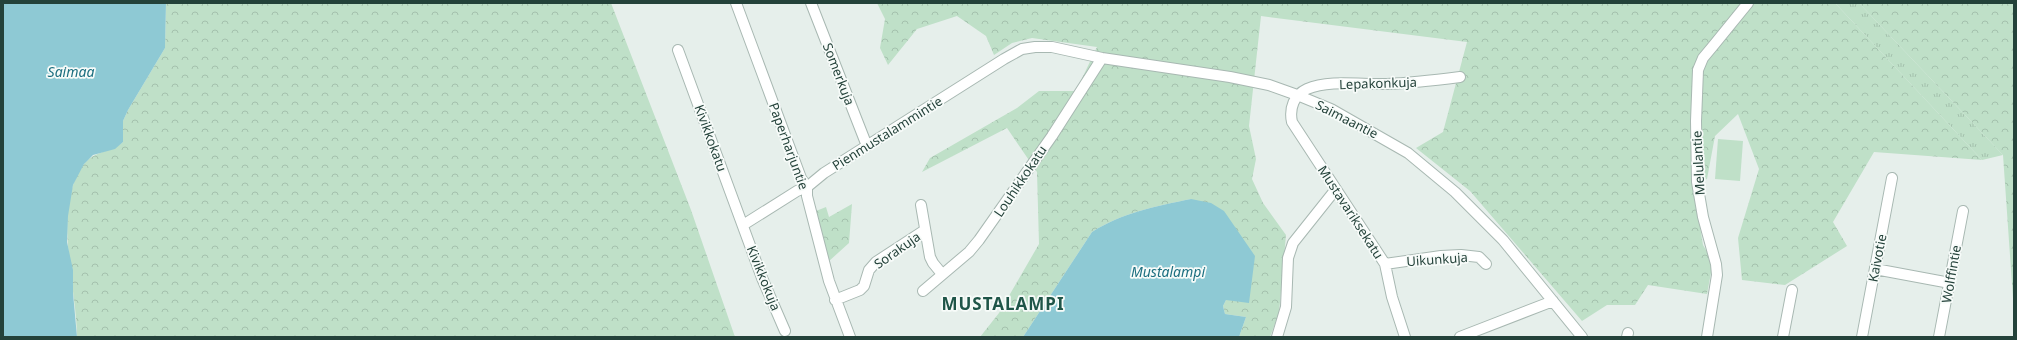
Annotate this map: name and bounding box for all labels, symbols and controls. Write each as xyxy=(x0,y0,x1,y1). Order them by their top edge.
street label: Somerkuja xyxy=(819,40,859,108)
water label: Saimaa xyxy=(48,62,94,81)
street label: Lepakonkuja xyxy=(1339,73,1417,93)
street label: Pienmustalammintie xyxy=(828,92,946,174)
street label: Saimaantie xyxy=(1313,96,1381,142)
street label: Paperharjuntie xyxy=(765,100,813,192)
street label: Kivikkokatu xyxy=(691,102,731,174)
street label: Melulantie xyxy=(1687,130,1709,196)
street label: Louhikkokatu xyxy=(989,142,1051,220)
street label: Mustavariksekatu xyxy=(1314,162,1388,262)
street label: Sorakuja xyxy=(870,227,924,273)
street label: Kaivotie xyxy=(1864,232,1890,284)
street label: Kivikkokuja xyxy=(743,243,785,313)
street label: Wolffintie xyxy=(1937,244,1965,304)
street label: Uikunkuja xyxy=(1406,248,1468,270)
water label: Mustalampi xyxy=(1131,262,1205,281)
district label: MUSTALAMPI xyxy=(941,292,1065,315)

